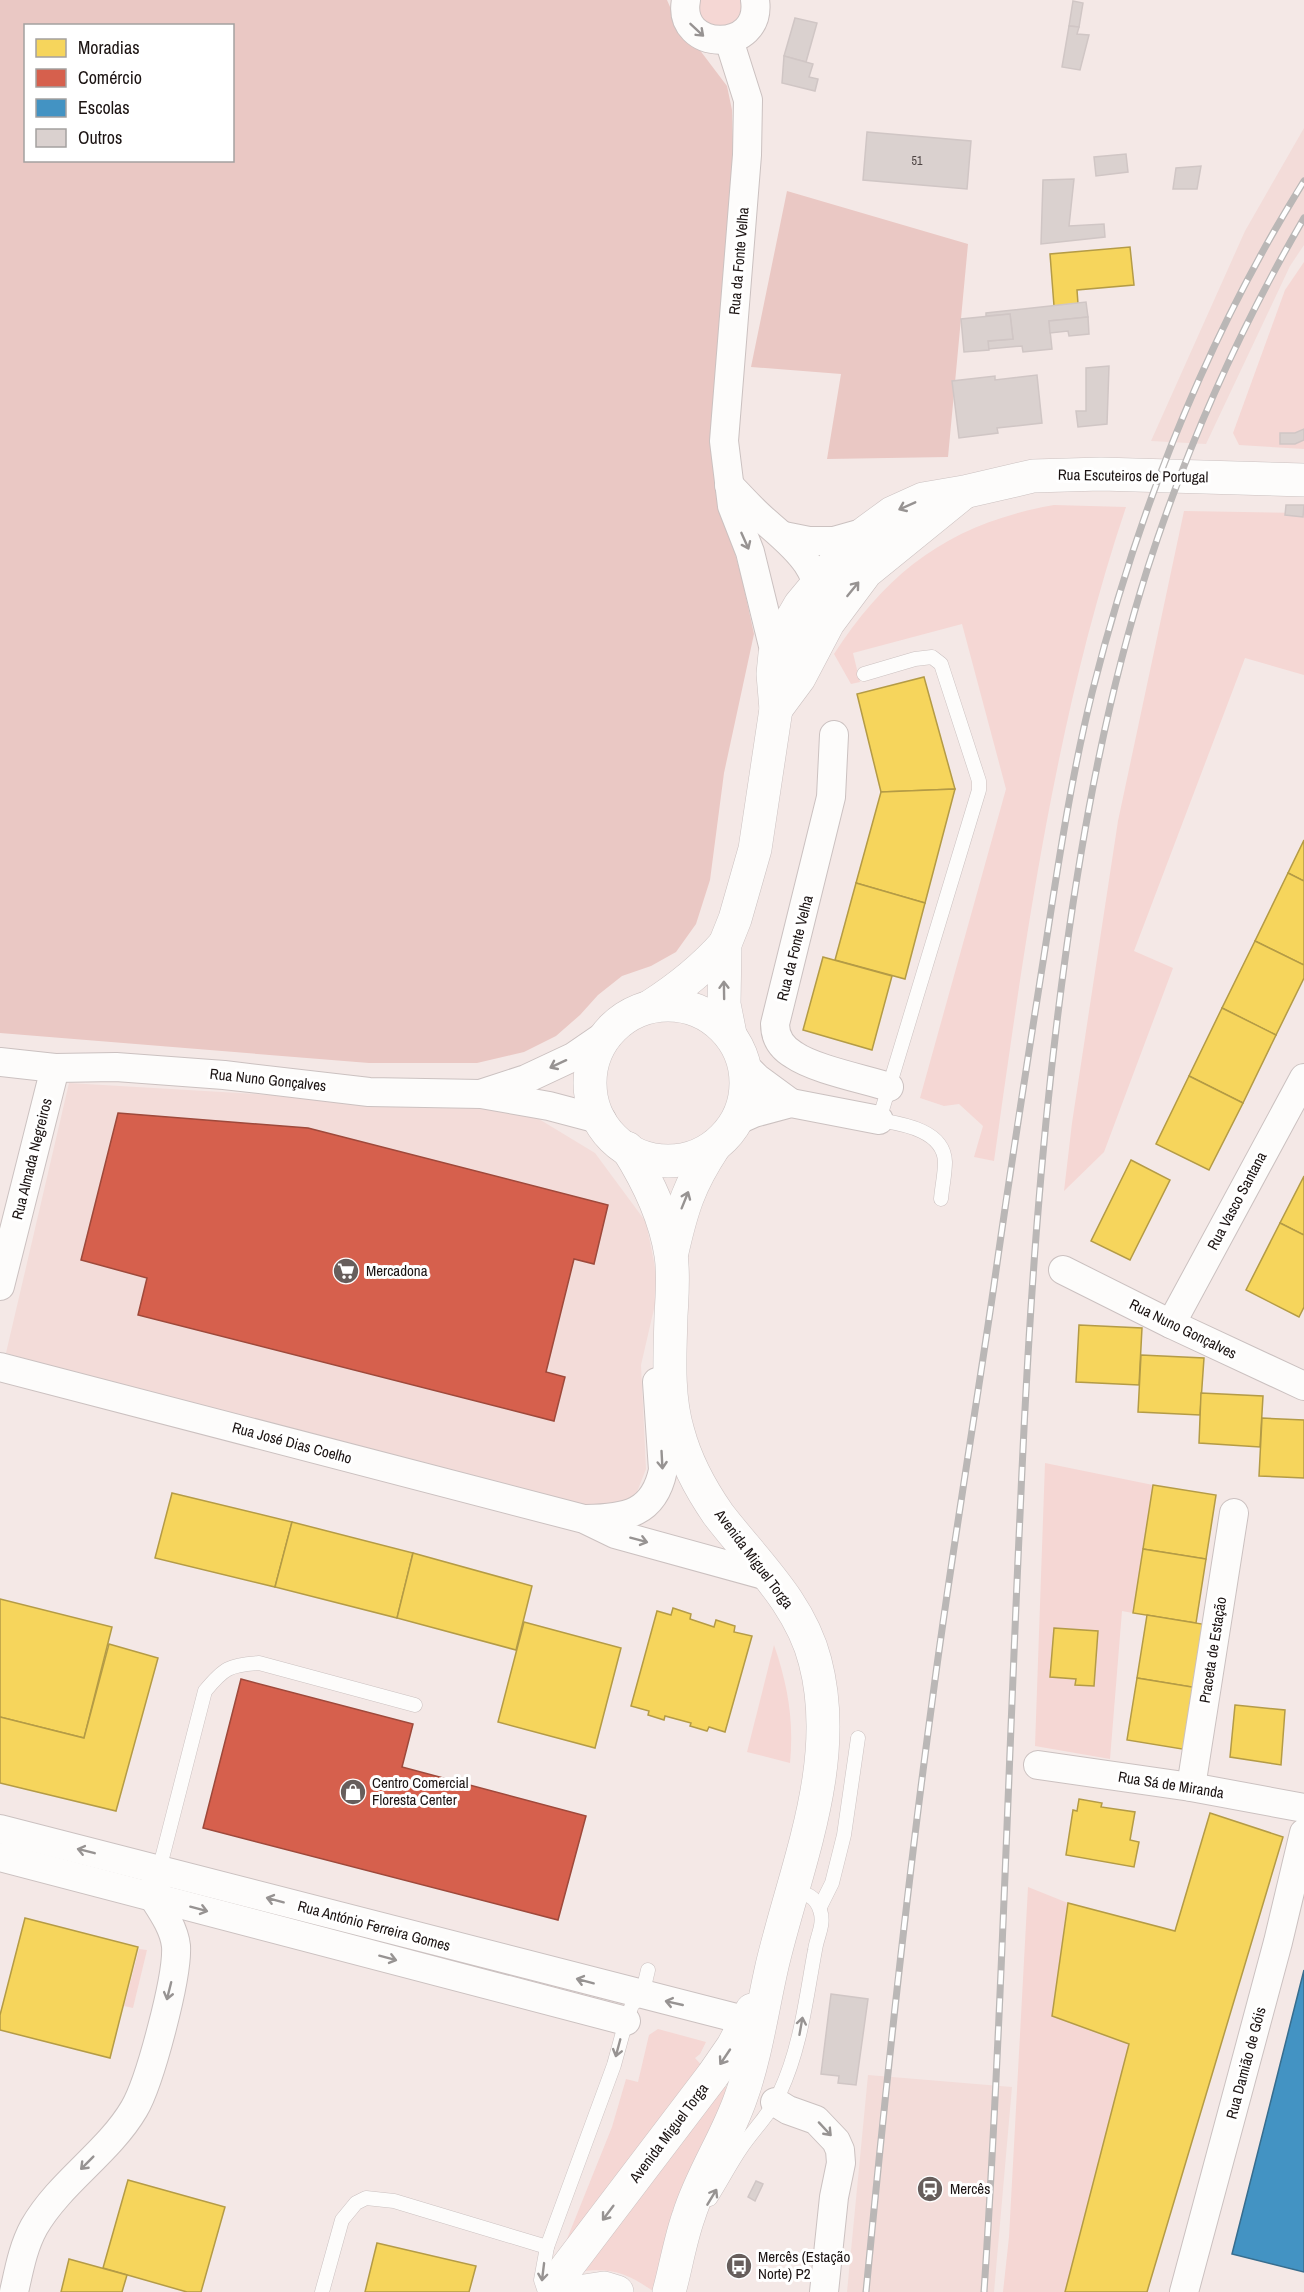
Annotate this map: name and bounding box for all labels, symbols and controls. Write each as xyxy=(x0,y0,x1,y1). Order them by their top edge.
one-way arrow xyxy=(690,23,705,37)
legend xyxy=(24,24,234,162)
text: Moradias xyxy=(78,35,140,60)
text: Comércio xyxy=(78,65,142,90)
text: Escolas xyxy=(78,95,130,120)
text: Outros xyxy=(78,125,122,150)
house number: 51 xyxy=(912,153,923,169)
street label: Rua da Fonte Velha xyxy=(723,206,754,316)
street label: Rua Escuteiros de Portugal xyxy=(1058,464,1208,487)
one-way arrow xyxy=(898,501,917,512)
one-way arrow xyxy=(739,531,751,549)
one-way arrow xyxy=(846,581,859,597)
street label: Rua da Fonte Velha xyxy=(771,893,818,1003)
one-way arrow xyxy=(718,980,730,1000)
one-way arrow xyxy=(549,1058,567,1070)
street label: Rua Nuno Gonçalves xyxy=(209,1063,327,1096)
street label: Rua Almada Negreiros xyxy=(6,1096,57,1222)
street label: Rua Vasco Santana xyxy=(1202,1148,1271,1254)
one-way arrow xyxy=(681,1191,692,1209)
supermarket icon: Mercadona xyxy=(331,1256,361,1286)
place label: Mercadona xyxy=(366,1260,428,1281)
street label: Rua Nuno Gonçalves xyxy=(1126,1293,1240,1364)
street label: Rua José Dias Coelho xyxy=(230,1416,354,1469)
one-way arrow xyxy=(657,1449,668,1469)
street label: Avenida Miguel Torga xyxy=(710,1504,799,1613)
one-way arrow xyxy=(629,1534,648,1546)
street label: Praceta de Estação xyxy=(1194,1595,1231,1705)
street label: Rua Sá de Miranda xyxy=(1117,1766,1226,1803)
place label: Centro Comercial Floresta Center xyxy=(372,1772,468,1810)
shop icon: Centro Comercial Floresta Center xyxy=(338,1777,368,1807)
one-way arrow xyxy=(77,1845,96,1857)
one-way arrow xyxy=(265,1894,284,1906)
street label: Rua António Ferreira Gomes xyxy=(295,1895,453,1956)
one-way arrow xyxy=(189,1903,208,1915)
one-way arrow xyxy=(378,1953,397,1964)
one-way arrow xyxy=(576,1974,595,1986)
one-way arrow xyxy=(163,1981,175,2000)
one-way arrow xyxy=(665,1997,684,2009)
street label: Rua Damião de Góis xyxy=(1220,2004,1271,2121)
one-way arrow xyxy=(796,2017,807,2036)
one-way arrow xyxy=(612,2038,624,2057)
one-way arrow xyxy=(719,2048,731,2065)
street label: Avenida Miguel Torga xyxy=(624,2079,713,2187)
one-way arrow xyxy=(818,2122,832,2137)
one-way arrow xyxy=(80,2155,94,2170)
station icon: Mercês xyxy=(915,2174,945,2204)
place label: Mercês xyxy=(950,2178,990,2199)
one-way arrow xyxy=(706,2189,718,2206)
one-way arrow xyxy=(602,2204,615,2220)
place label: Mercês (Estação Norte) P2 xyxy=(758,2246,850,2284)
bus stop icon: Mercês (Estação Norte) P2 xyxy=(724,2251,754,2281)
one-way arrow xyxy=(537,2261,548,2281)

